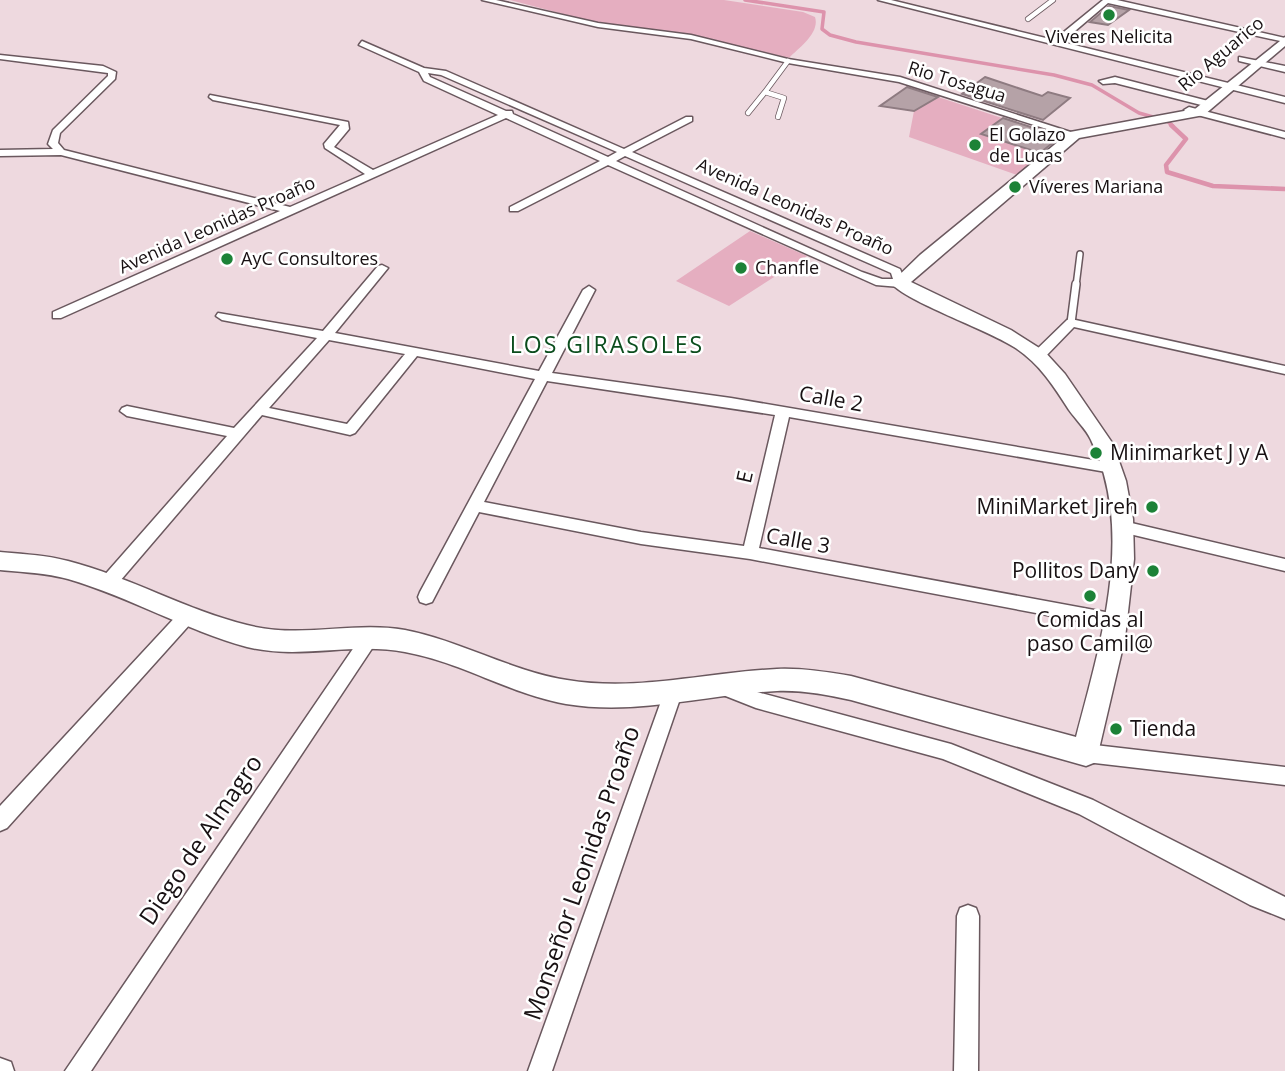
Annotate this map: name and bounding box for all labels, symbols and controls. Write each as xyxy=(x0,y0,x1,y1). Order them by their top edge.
marker: Viveres Nelicita xyxy=(1101,7,1117,23)
street label: Rio Aguarico xyxy=(1173,10,1268,96)
place label: Viveres Nelicita xyxy=(1045,24,1173,48)
street label: Rio Tosagua xyxy=(905,55,1009,107)
place label: El Golazo de Lucas xyxy=(989,122,1066,167)
marker: El Golazo de Lucas xyxy=(967,137,983,153)
street label: Avenida Leonidas Proaño xyxy=(693,152,898,260)
street label: Avenida Leonidas Proaño xyxy=(114,170,319,278)
place label: Víveres Mariana xyxy=(1029,174,1163,198)
marker: Víveres Mariana xyxy=(1007,179,1023,195)
place label: AyC Consultores xyxy=(241,246,378,270)
marker: AyC Consultores xyxy=(219,251,235,267)
place label: Chanfle xyxy=(755,255,819,279)
marker: Chanfle xyxy=(733,260,749,276)
district label: LOS GIRASOLES xyxy=(510,328,704,360)
street label: Calle 2 xyxy=(797,379,865,417)
place label: Minimarket J y A xyxy=(1110,438,1269,466)
marker: Minimarket J y A xyxy=(1088,445,1104,461)
street label: E xyxy=(729,468,759,486)
place label: MiniMarket Jireh xyxy=(977,492,1138,520)
marker: MiniMarket Jireh xyxy=(1144,499,1160,515)
street label: Calle 3 xyxy=(764,521,832,559)
place label: Pollitos Dany xyxy=(1012,556,1139,584)
marker: Pollitos Dany xyxy=(1145,563,1161,579)
marker: Comidas al paso Camil@ xyxy=(1082,588,1098,604)
place label: Comidas al paso Camil@ xyxy=(1027,605,1153,657)
place label: Tienda xyxy=(1130,714,1196,742)
street label: Monseñor Leonidas Proaño xyxy=(515,721,646,1024)
marker: Tienda xyxy=(1108,721,1124,737)
street label: Diego de Almagro xyxy=(130,747,269,931)

